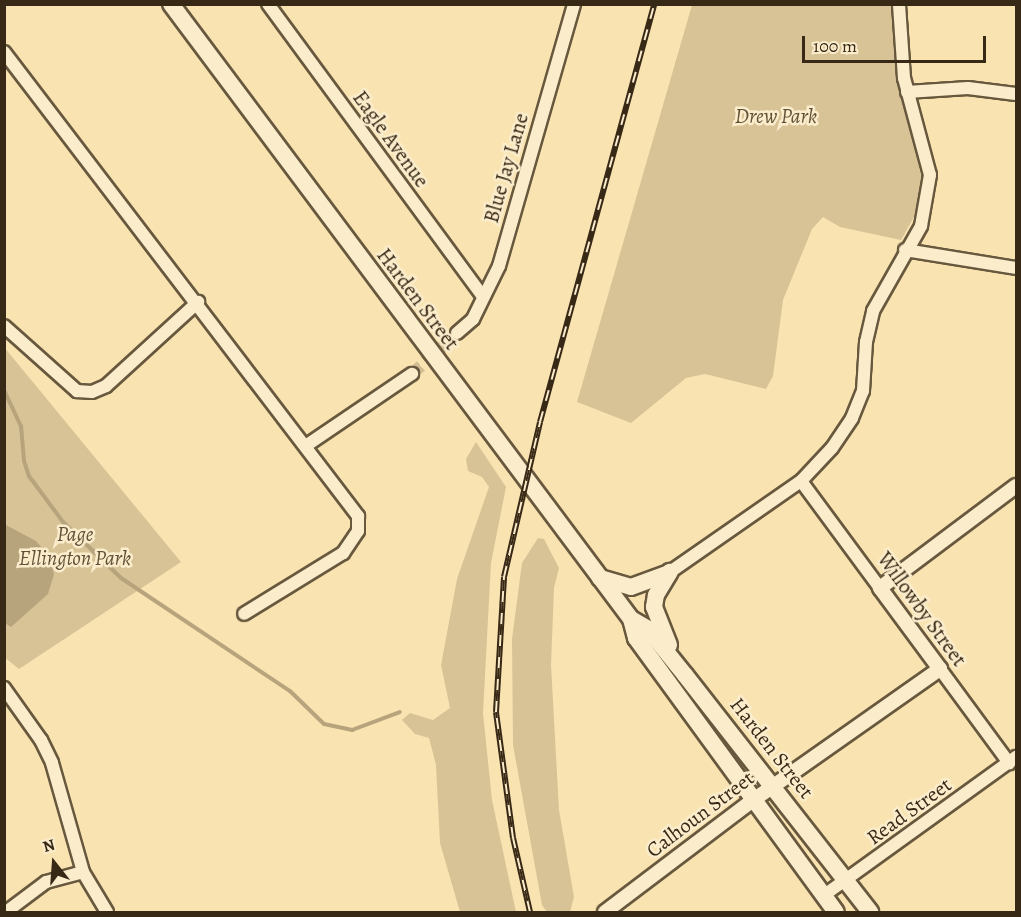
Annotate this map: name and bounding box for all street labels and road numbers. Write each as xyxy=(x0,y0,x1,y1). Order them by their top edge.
street label: Eagle Avenue xyxy=(347,86,435,192)
street label: Blue Jay Lane xyxy=(478,110,534,226)
street label: Harden Street xyxy=(372,243,464,355)
street label: Willowby Street xyxy=(872,547,972,671)
street label: Harden Street xyxy=(725,693,819,803)
street label: Calhoun Street xyxy=(641,765,759,863)
street label: Read Street xyxy=(862,772,956,850)

